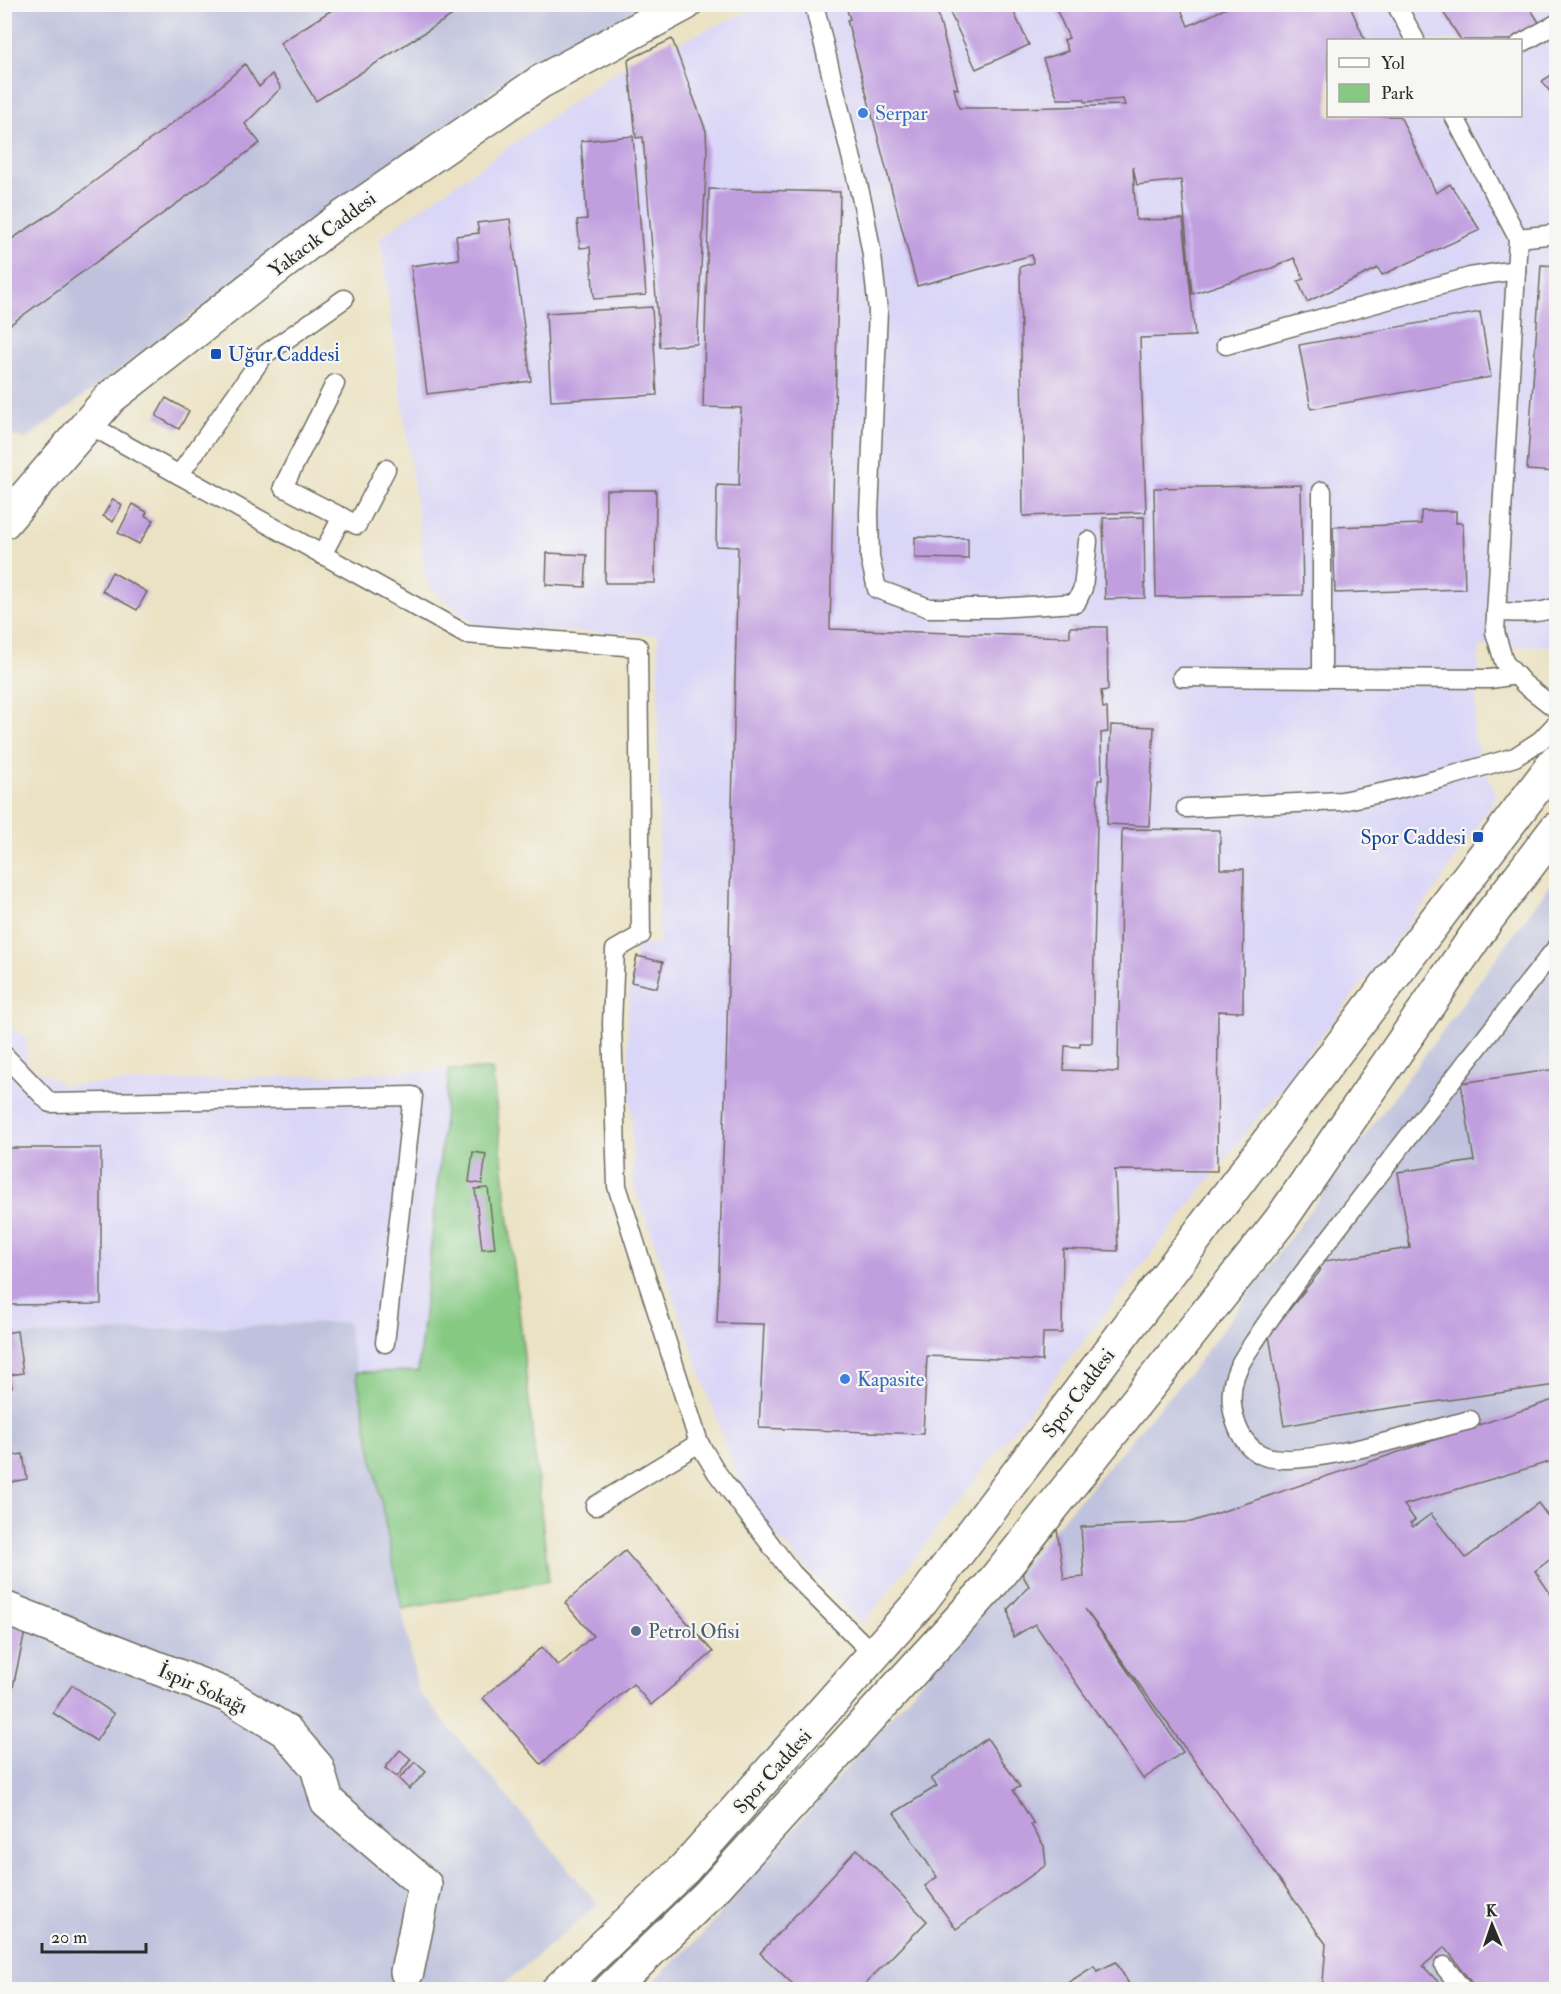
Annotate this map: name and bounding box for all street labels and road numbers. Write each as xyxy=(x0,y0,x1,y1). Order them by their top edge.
street label: Yakacık Caddesi xyxy=(264,186,381,283)
street label: Spor Caddesi xyxy=(1037,1344,1121,1444)
street label: İspir Sokağı xyxy=(154,1658,251,1720)
street label: Spor Caddesi xyxy=(728,1724,818,1820)

